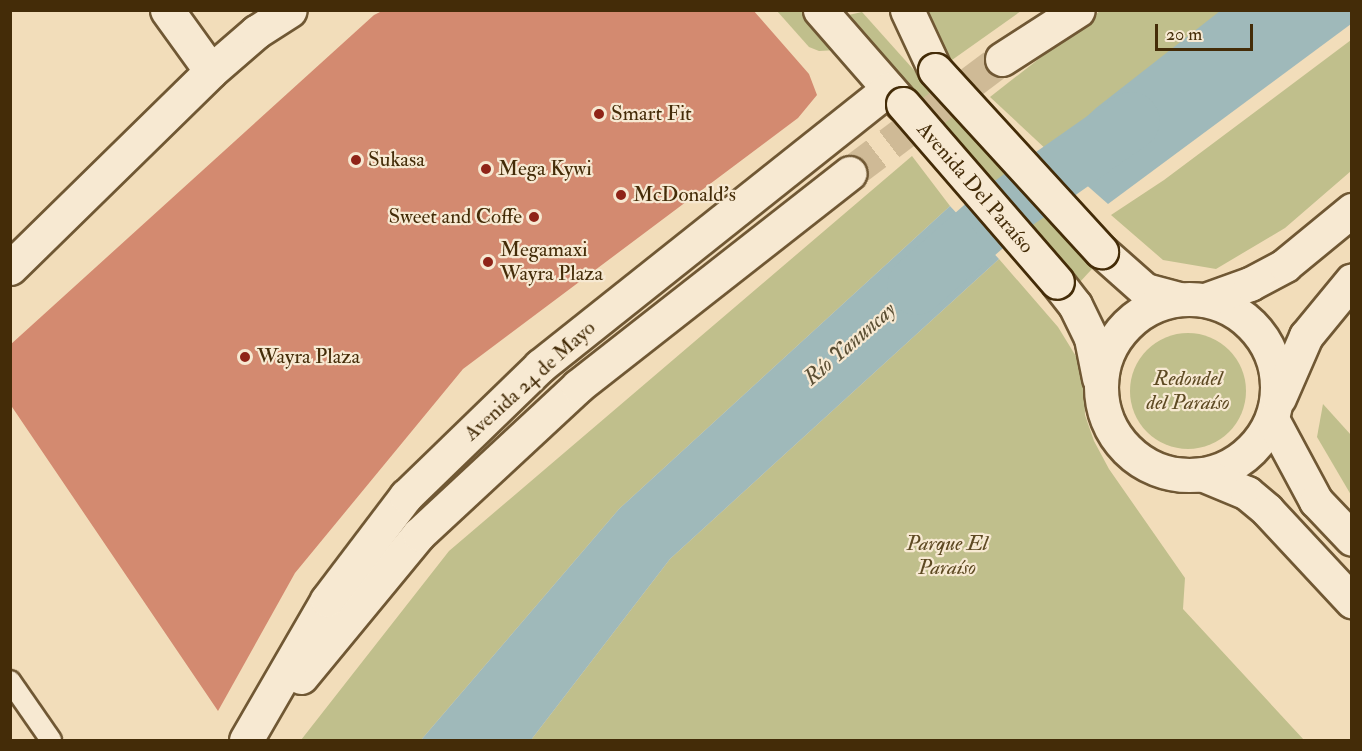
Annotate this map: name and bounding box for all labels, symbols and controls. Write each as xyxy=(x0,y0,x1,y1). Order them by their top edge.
scale bar xyxy=(1158,12,1256,50)
text: 20 m xyxy=(1166,23,1202,46)
place label: Smart Fit xyxy=(611,101,692,127)
marker: Smart Fit xyxy=(592,107,606,121)
street label: Avenida Del Paraíso xyxy=(911,117,1039,259)
place label: Sukasa xyxy=(368,147,425,173)
marker: Sukasa xyxy=(349,153,363,167)
place label: Mega Kywi xyxy=(498,156,592,182)
marker: Mega Kywi xyxy=(479,162,493,176)
place label: McDonald's xyxy=(633,182,736,208)
marker: McDonald's xyxy=(614,188,628,202)
place label: Sweet and Coffe xyxy=(389,204,522,230)
marker: Sweet and Coffe xyxy=(527,210,541,224)
place label: Megamaxi Wayra Plaza xyxy=(500,237,603,287)
marker: Megamaxi Wayra Plaza xyxy=(481,255,495,269)
water label: Río Yanuncay xyxy=(799,297,901,391)
street label: Avenida 24 de Mayo xyxy=(459,315,601,447)
place label: Wayra Plaza xyxy=(257,344,360,370)
marker: Wayra Plaza xyxy=(238,350,252,364)
park label: Redondel del Paraíso xyxy=(1146,366,1230,416)
park label: Parque El Paraíso xyxy=(906,531,988,581)

